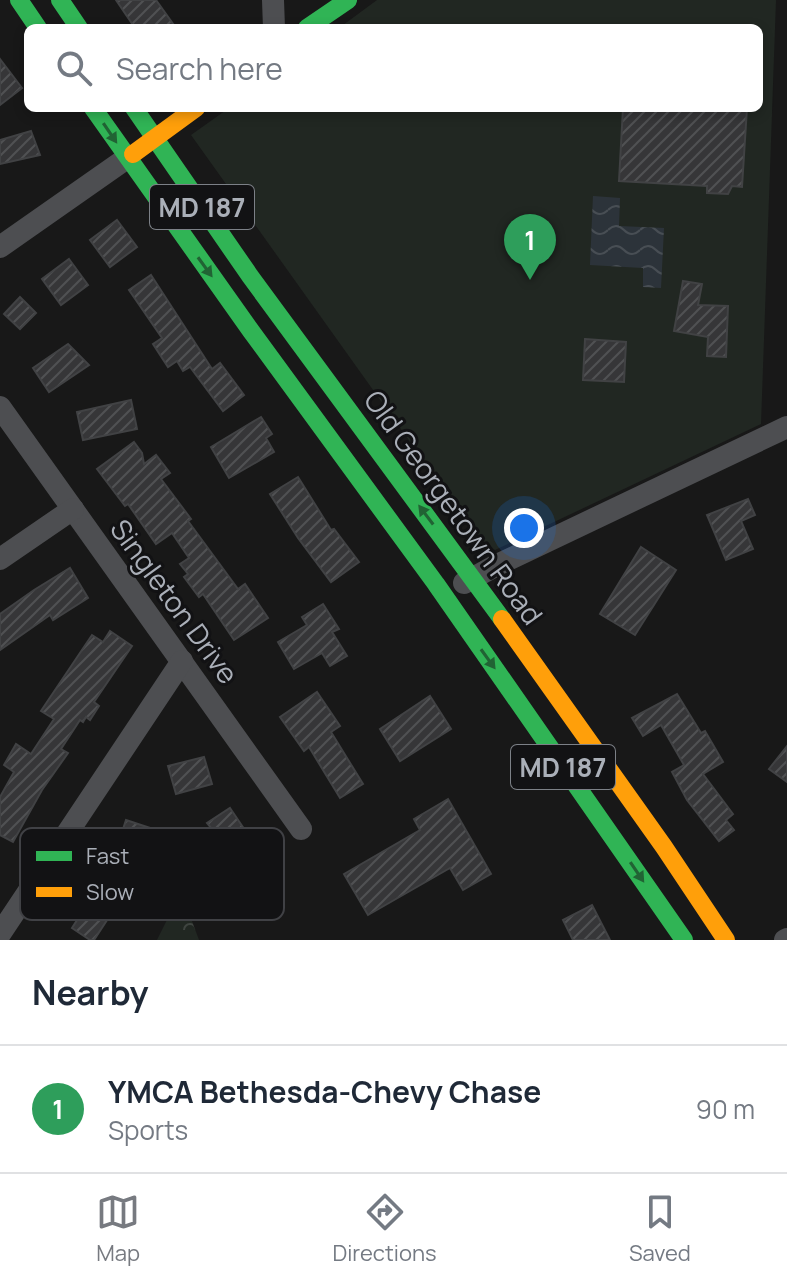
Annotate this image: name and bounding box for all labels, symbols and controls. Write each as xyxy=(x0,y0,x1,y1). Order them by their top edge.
search box xyxy=(24,24,763,112)
icon: search xyxy=(52,46,96,90)
text: Search here xyxy=(116,48,283,89)
one-way arrow xyxy=(103,122,117,144)
road number: MD 187 xyxy=(150,185,254,229)
pin: 1 xyxy=(504,214,556,280)
one-way arrow xyxy=(197,256,213,278)
street label: Old Georgetown Road xyxy=(356,382,552,632)
one-way arrow xyxy=(419,504,435,525)
your location xyxy=(504,508,544,548)
street label: Singleton Drive xyxy=(102,511,248,691)
one-way arrow xyxy=(479,648,495,669)
road number: MD 187 xyxy=(511,745,615,789)
legend xyxy=(20,828,284,920)
text: Fast xyxy=(86,841,129,871)
one-way arrow xyxy=(629,861,644,882)
text: Slow xyxy=(86,877,134,907)
text: Nearby xyxy=(32,969,148,1015)
text: YMCA Bethesda-Chevy Chase xyxy=(108,1071,541,1112)
text: 1 xyxy=(52,1091,64,1127)
text: 90 m xyxy=(696,1091,755,1127)
text: Sports xyxy=(108,1112,188,1148)
tab: Map xyxy=(96,1190,140,1268)
tab: Directions xyxy=(332,1190,437,1268)
tab: Saved xyxy=(629,1190,691,1268)

